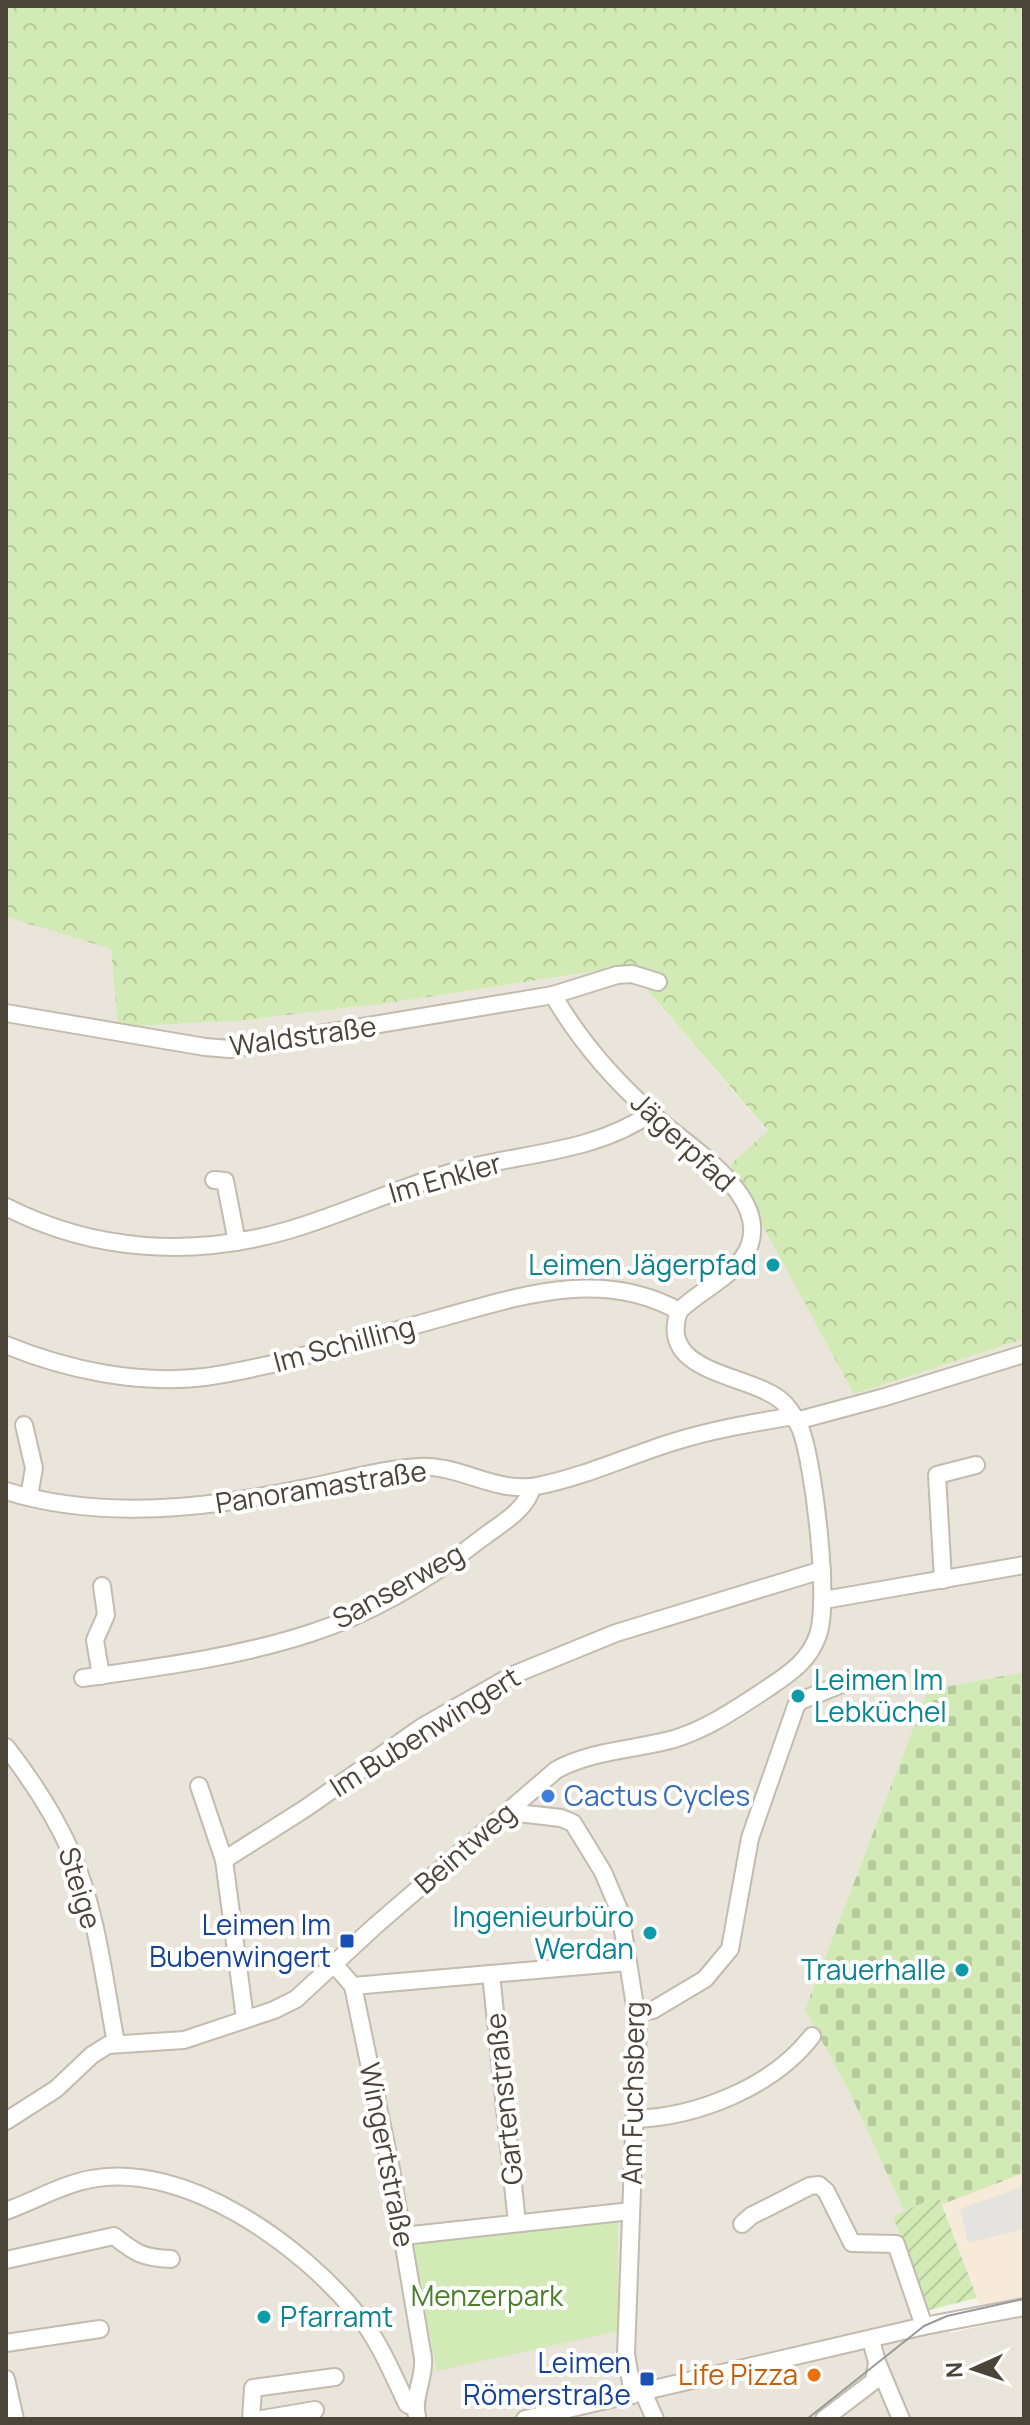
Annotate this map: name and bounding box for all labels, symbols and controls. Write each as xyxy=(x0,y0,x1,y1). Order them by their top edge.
street label: Waldstraße xyxy=(227,1006,379,1064)
street label: Jägerpfad xyxy=(623,1083,744,1199)
street label: Im Enkler xyxy=(384,1143,505,1211)
place label: Leimen Jägerpfad xyxy=(528,1245,757,1283)
marker: Leimen Jägerpfad xyxy=(764,1256,782,1274)
street label: Im Schilling xyxy=(269,1306,419,1380)
street label: Panoramastraße xyxy=(212,1451,429,1521)
street label: Sanserweg xyxy=(325,1533,470,1637)
street label: Im Bubenwingert xyxy=(322,1657,527,1805)
place label: Leimen Im Lebküchel xyxy=(814,1660,947,1730)
marker: Leimen Im Lebküchel xyxy=(789,1687,807,1705)
place label: Cactus Cycles xyxy=(564,1776,750,1814)
marker: Cactus Cycles xyxy=(539,1787,557,1805)
street label: Beintweg xyxy=(406,1793,523,1902)
street label: Steige xyxy=(51,1842,111,1933)
place label: Ingenieurbüro Werdan xyxy=(452,1897,634,1967)
place label: Leimen Im Bubenwingert xyxy=(149,1905,331,1975)
marker: Ingenieurbüro Werdan xyxy=(641,1924,659,1942)
marker: Leimen Im Bubenwingert xyxy=(338,1932,356,1950)
place label: Trauerhalle xyxy=(801,1950,946,1988)
marker: Trauerhalle xyxy=(953,1961,971,1979)
street label: Am Fuchsberg xyxy=(611,2001,653,2185)
street label: Gartenstraße xyxy=(475,2011,531,2187)
street label: Wingertstraße xyxy=(351,2059,424,2250)
park label: Menzerpark xyxy=(411,2276,564,2314)
place label: Pfarramt xyxy=(280,2297,393,2335)
marker: Pfarramt xyxy=(255,2308,273,2326)
north arrow xyxy=(934,2329,1014,2409)
place label: Leimen Römerstraße xyxy=(463,2343,631,2413)
place label: Life Pizza xyxy=(678,2355,798,2393)
text: N xyxy=(939,2361,969,2379)
marker: Life Pizza xyxy=(805,2366,823,2384)
marker: Leimen Römerstraße xyxy=(638,2370,656,2388)

